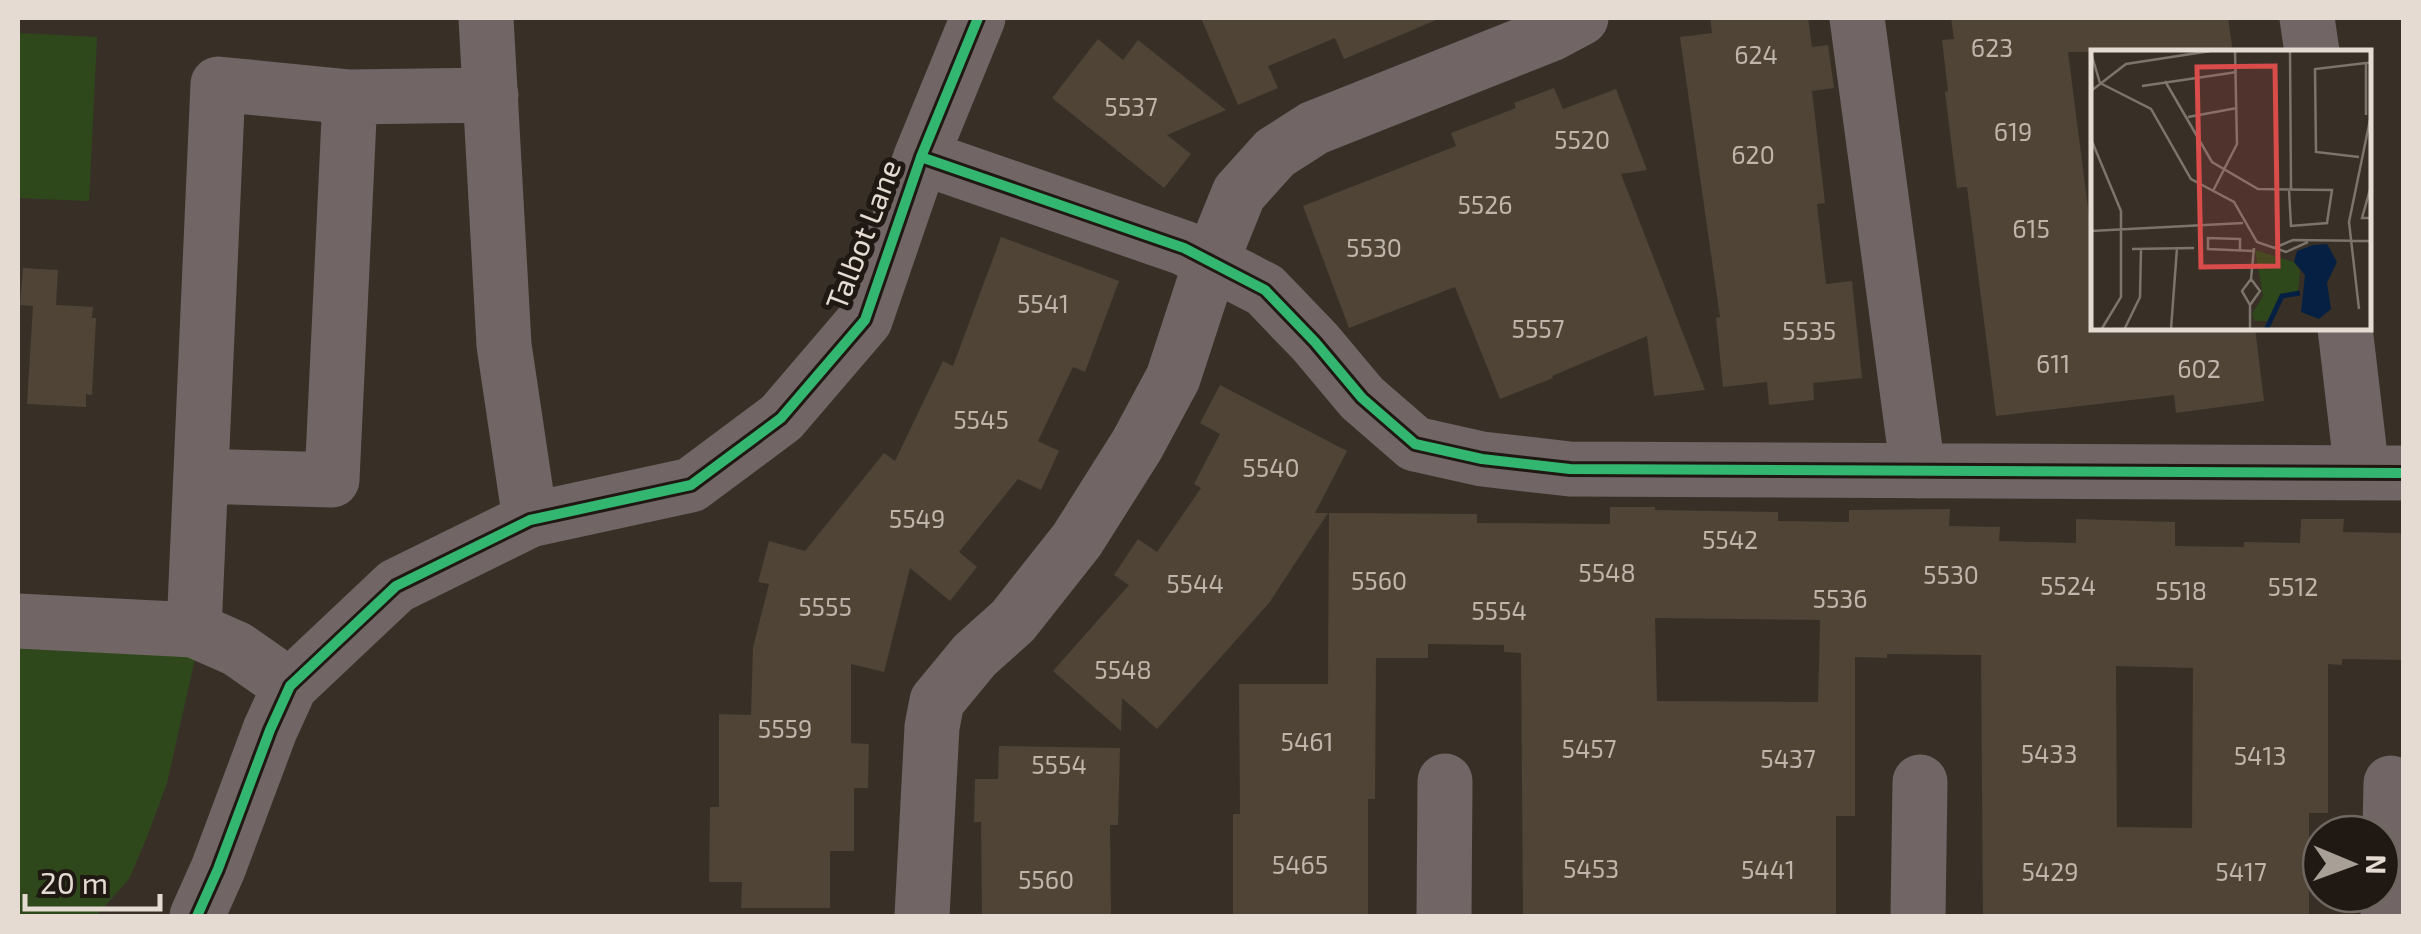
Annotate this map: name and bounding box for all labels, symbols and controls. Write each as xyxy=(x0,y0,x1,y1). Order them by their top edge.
house number: 623 xyxy=(1971,32,2013,62)
house number: 624 xyxy=(1734,39,1778,69)
inset map xyxy=(2091,50,2371,330)
house number: 5537 xyxy=(1104,91,1158,121)
house number: 619 xyxy=(1994,116,2032,146)
house number: 5520 xyxy=(1554,124,1610,154)
house number: 620 xyxy=(1731,139,1775,169)
street label: Talbot Lane xyxy=(817,154,907,314)
house number: 5526 xyxy=(1457,189,1513,219)
house number: 615 xyxy=(2012,213,2050,243)
house number: 5530 xyxy=(1346,232,1402,262)
house number: 5541 xyxy=(1017,288,1069,318)
house number: 5557 xyxy=(1511,313,1565,343)
house number: 5535 xyxy=(1782,315,1836,345)
house number: 611 xyxy=(2036,348,2070,378)
house number: 602 xyxy=(2177,353,2221,383)
house number: 5545 xyxy=(953,404,1009,434)
house number: 5540 xyxy=(1242,452,1300,482)
house number: 5549 xyxy=(889,503,945,533)
house number: 5542 xyxy=(1702,524,1758,554)
house number: 5548 xyxy=(1578,557,1636,587)
house number: 5530 xyxy=(1923,559,1979,589)
house number: 5560 xyxy=(1351,565,1407,595)
house number: 5544 xyxy=(1166,568,1224,598)
house number: 5524 xyxy=(2040,570,2096,600)
house number: 5512 xyxy=(2268,571,2318,601)
house number: 5518 xyxy=(2155,575,2207,605)
house number: 5536 xyxy=(1812,583,1868,613)
house number: 5555 xyxy=(798,591,852,621)
house number: 5554 xyxy=(1471,595,1527,625)
house number: 5548 xyxy=(1094,654,1152,684)
house number: 5559 xyxy=(758,713,812,743)
house number: 5461 xyxy=(1280,726,1334,756)
house number: 5457 xyxy=(1562,733,1617,763)
house number: 5433 xyxy=(2021,738,2077,768)
house number: 5413 xyxy=(2234,740,2286,770)
house number: 5437 xyxy=(1760,743,1816,773)
house number: 5554 xyxy=(1031,749,1087,779)
north arrow xyxy=(2301,814,2401,914)
scale bar xyxy=(25,849,160,911)
house number: 5465 xyxy=(1272,849,1328,879)
house number: 5453 xyxy=(1563,853,1619,883)
house number: 5441 xyxy=(1741,854,1795,884)
text: N xyxy=(2360,854,2394,875)
house number: 5429 xyxy=(2021,856,2079,886)
house number: 5417 xyxy=(2215,856,2267,886)
text: 20 m xyxy=(40,864,108,900)
house number: 5560 xyxy=(1018,864,1074,894)

